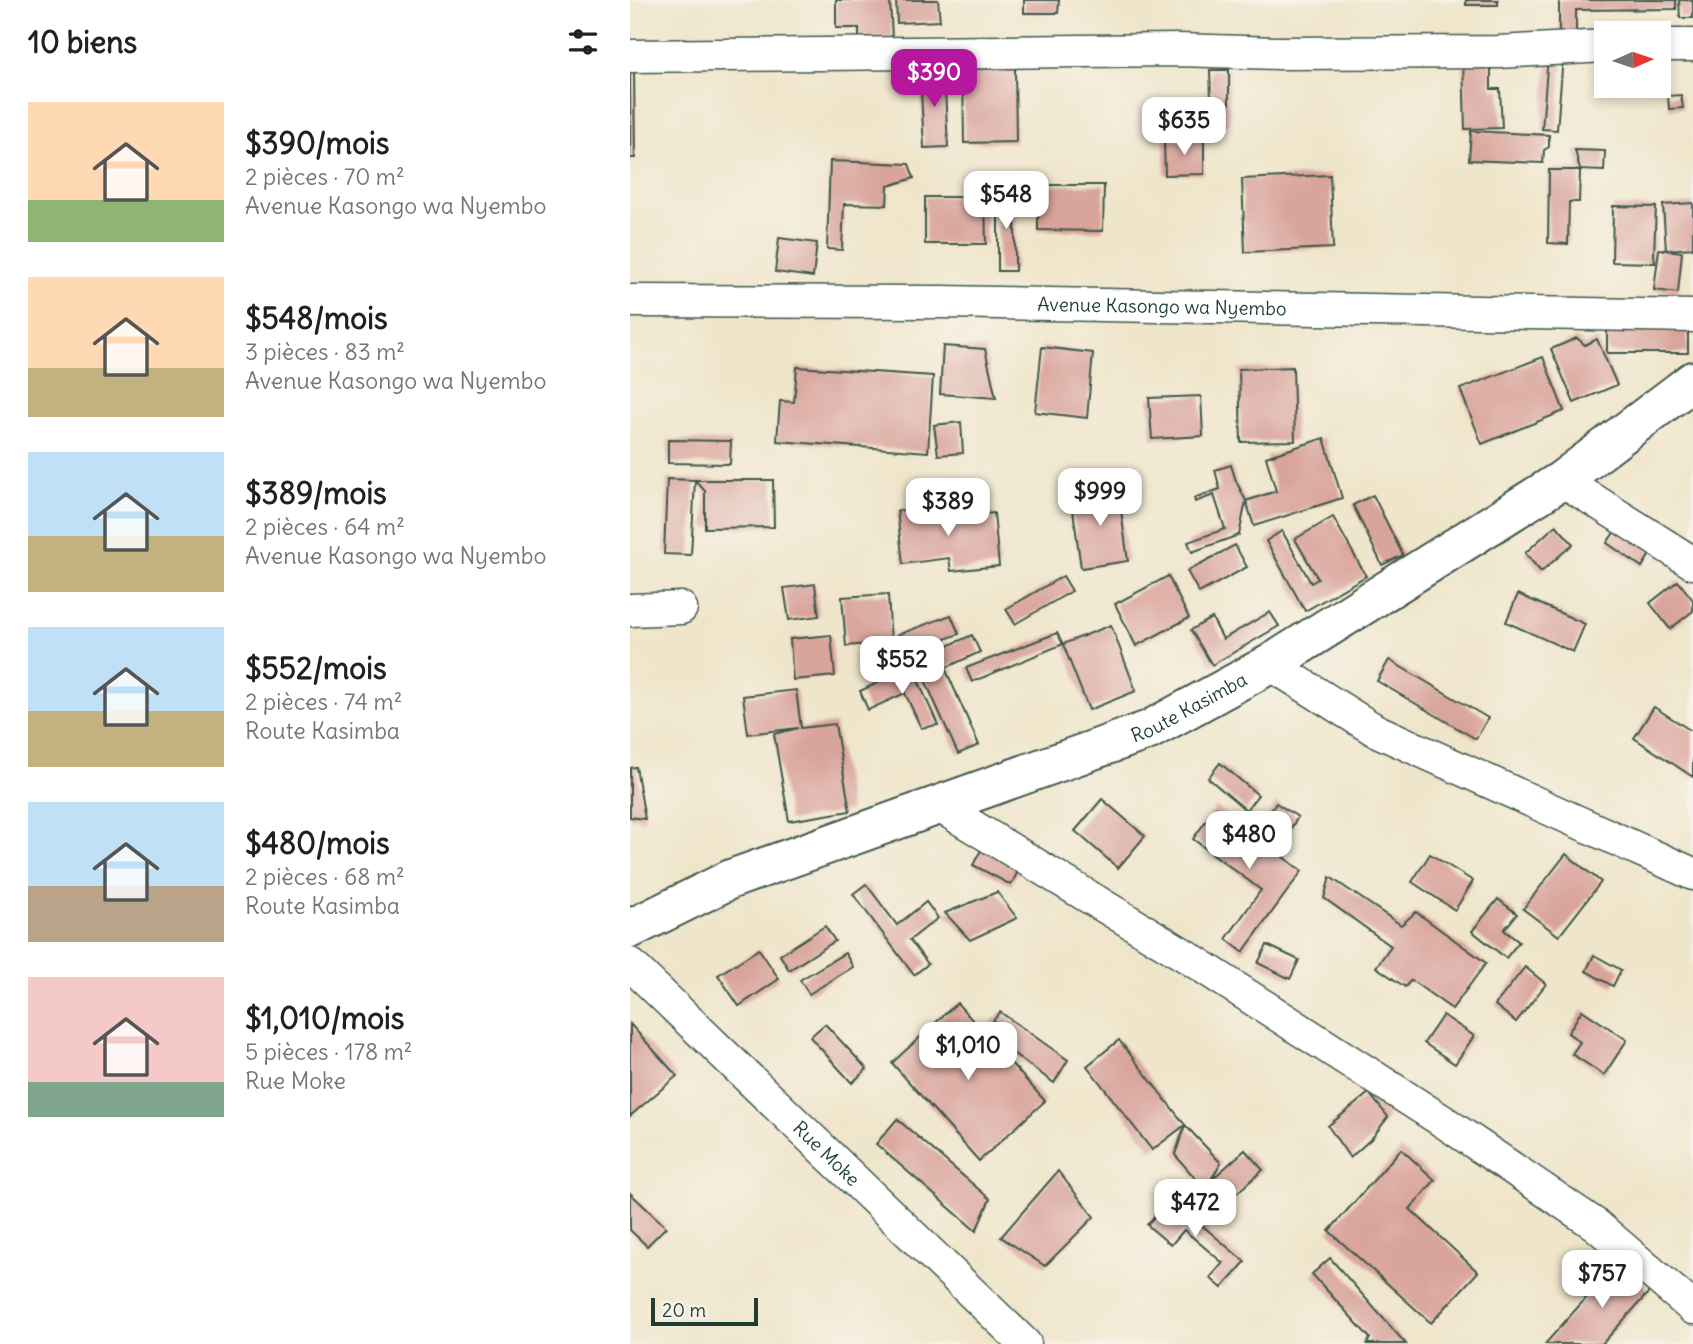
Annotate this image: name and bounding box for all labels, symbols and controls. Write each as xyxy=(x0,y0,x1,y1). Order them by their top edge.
north arrow xyxy=(1594,21,1671,98)
map controls xyxy=(1594,21,1671,98)
text: 10 biens xyxy=(28,23,137,61)
icon: filters xyxy=(564,23,602,61)
pin: $390 xyxy=(893,50,975,109)
text: $390 xyxy=(907,57,961,86)
pin: $635 xyxy=(1143,97,1225,157)
text: $635 xyxy=(1158,105,1210,134)
text: $390/mois xyxy=(245,124,389,162)
icon: home xyxy=(84,130,168,214)
text: 2 pièces · 70 m² xyxy=(245,162,405,191)
pin: $548 xyxy=(965,172,1047,231)
text: $548 xyxy=(980,179,1032,208)
text: Avenue Kasongo wa Nyembo xyxy=(245,191,546,220)
street label: Avenue Kasongo wa Nyembo xyxy=(1037,292,1287,320)
text: $548/mois xyxy=(245,299,388,337)
icon: home xyxy=(84,305,168,389)
text: 3 pièces · 83 m² xyxy=(245,337,405,366)
text: Avenue Kasongo wa Nyembo xyxy=(245,366,546,395)
pin: $999 xyxy=(1059,468,1141,528)
text: $389/mois xyxy=(245,474,387,512)
text: $999 xyxy=(1074,476,1126,505)
pin: $389 xyxy=(907,478,989,538)
icon: home xyxy=(84,480,168,564)
text: $389 xyxy=(922,486,974,515)
text: 2 pièces · 64 m² xyxy=(245,512,405,541)
text: Avenue Kasongo wa Nyembo xyxy=(245,541,546,570)
pin: $552 xyxy=(861,636,943,696)
text: $552 xyxy=(876,644,928,673)
text: $552/mois xyxy=(245,649,387,687)
icon: home xyxy=(84,655,168,739)
street label: Route Kasimba xyxy=(1128,667,1251,748)
text: 2 pièces · 74 m² xyxy=(245,687,402,716)
text: Route Kasimba xyxy=(245,716,400,745)
pin: $480 xyxy=(1208,812,1290,871)
text: $480 xyxy=(1222,819,1276,848)
text: $480/mois xyxy=(245,824,390,862)
icon: home xyxy=(84,830,168,914)
text: 2 pièces · 68 m² xyxy=(245,862,405,891)
text: Route Kasimba xyxy=(245,891,400,920)
text: $1,010/mois xyxy=(245,999,404,1037)
icon: home xyxy=(84,1005,168,1089)
pin: $1,010 xyxy=(911,1023,1025,1082)
text: $1,010 xyxy=(935,1030,1001,1059)
text: 5 pièces · 178 m² xyxy=(245,1037,412,1066)
text: Rue Moke xyxy=(245,1066,346,1095)
street label: Rue Moke xyxy=(788,1116,865,1191)
pin: $472 xyxy=(1154,1180,1236,1239)
text: $472 xyxy=(1170,1187,1220,1216)
pin: $757 xyxy=(1561,1250,1643,1310)
text: $757 xyxy=(1578,1258,1626,1287)
scale bar xyxy=(651,1295,758,1327)
text: 20 m xyxy=(662,1298,706,1322)

